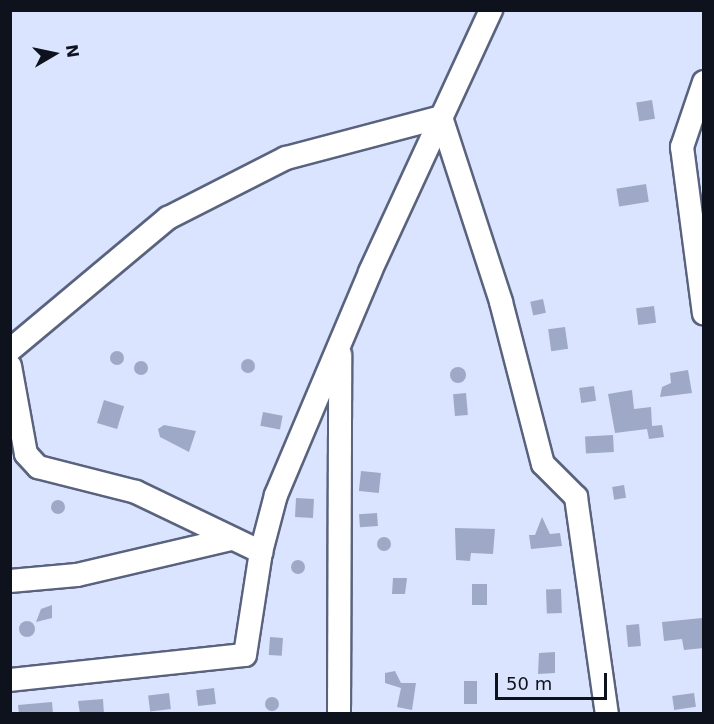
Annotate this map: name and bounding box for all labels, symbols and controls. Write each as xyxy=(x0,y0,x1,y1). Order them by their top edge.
north arrow xyxy=(24,24,84,84)
text: N xyxy=(62,43,83,59)
scale bar xyxy=(498,661,610,699)
text: 50 m xyxy=(506,673,552,694)

